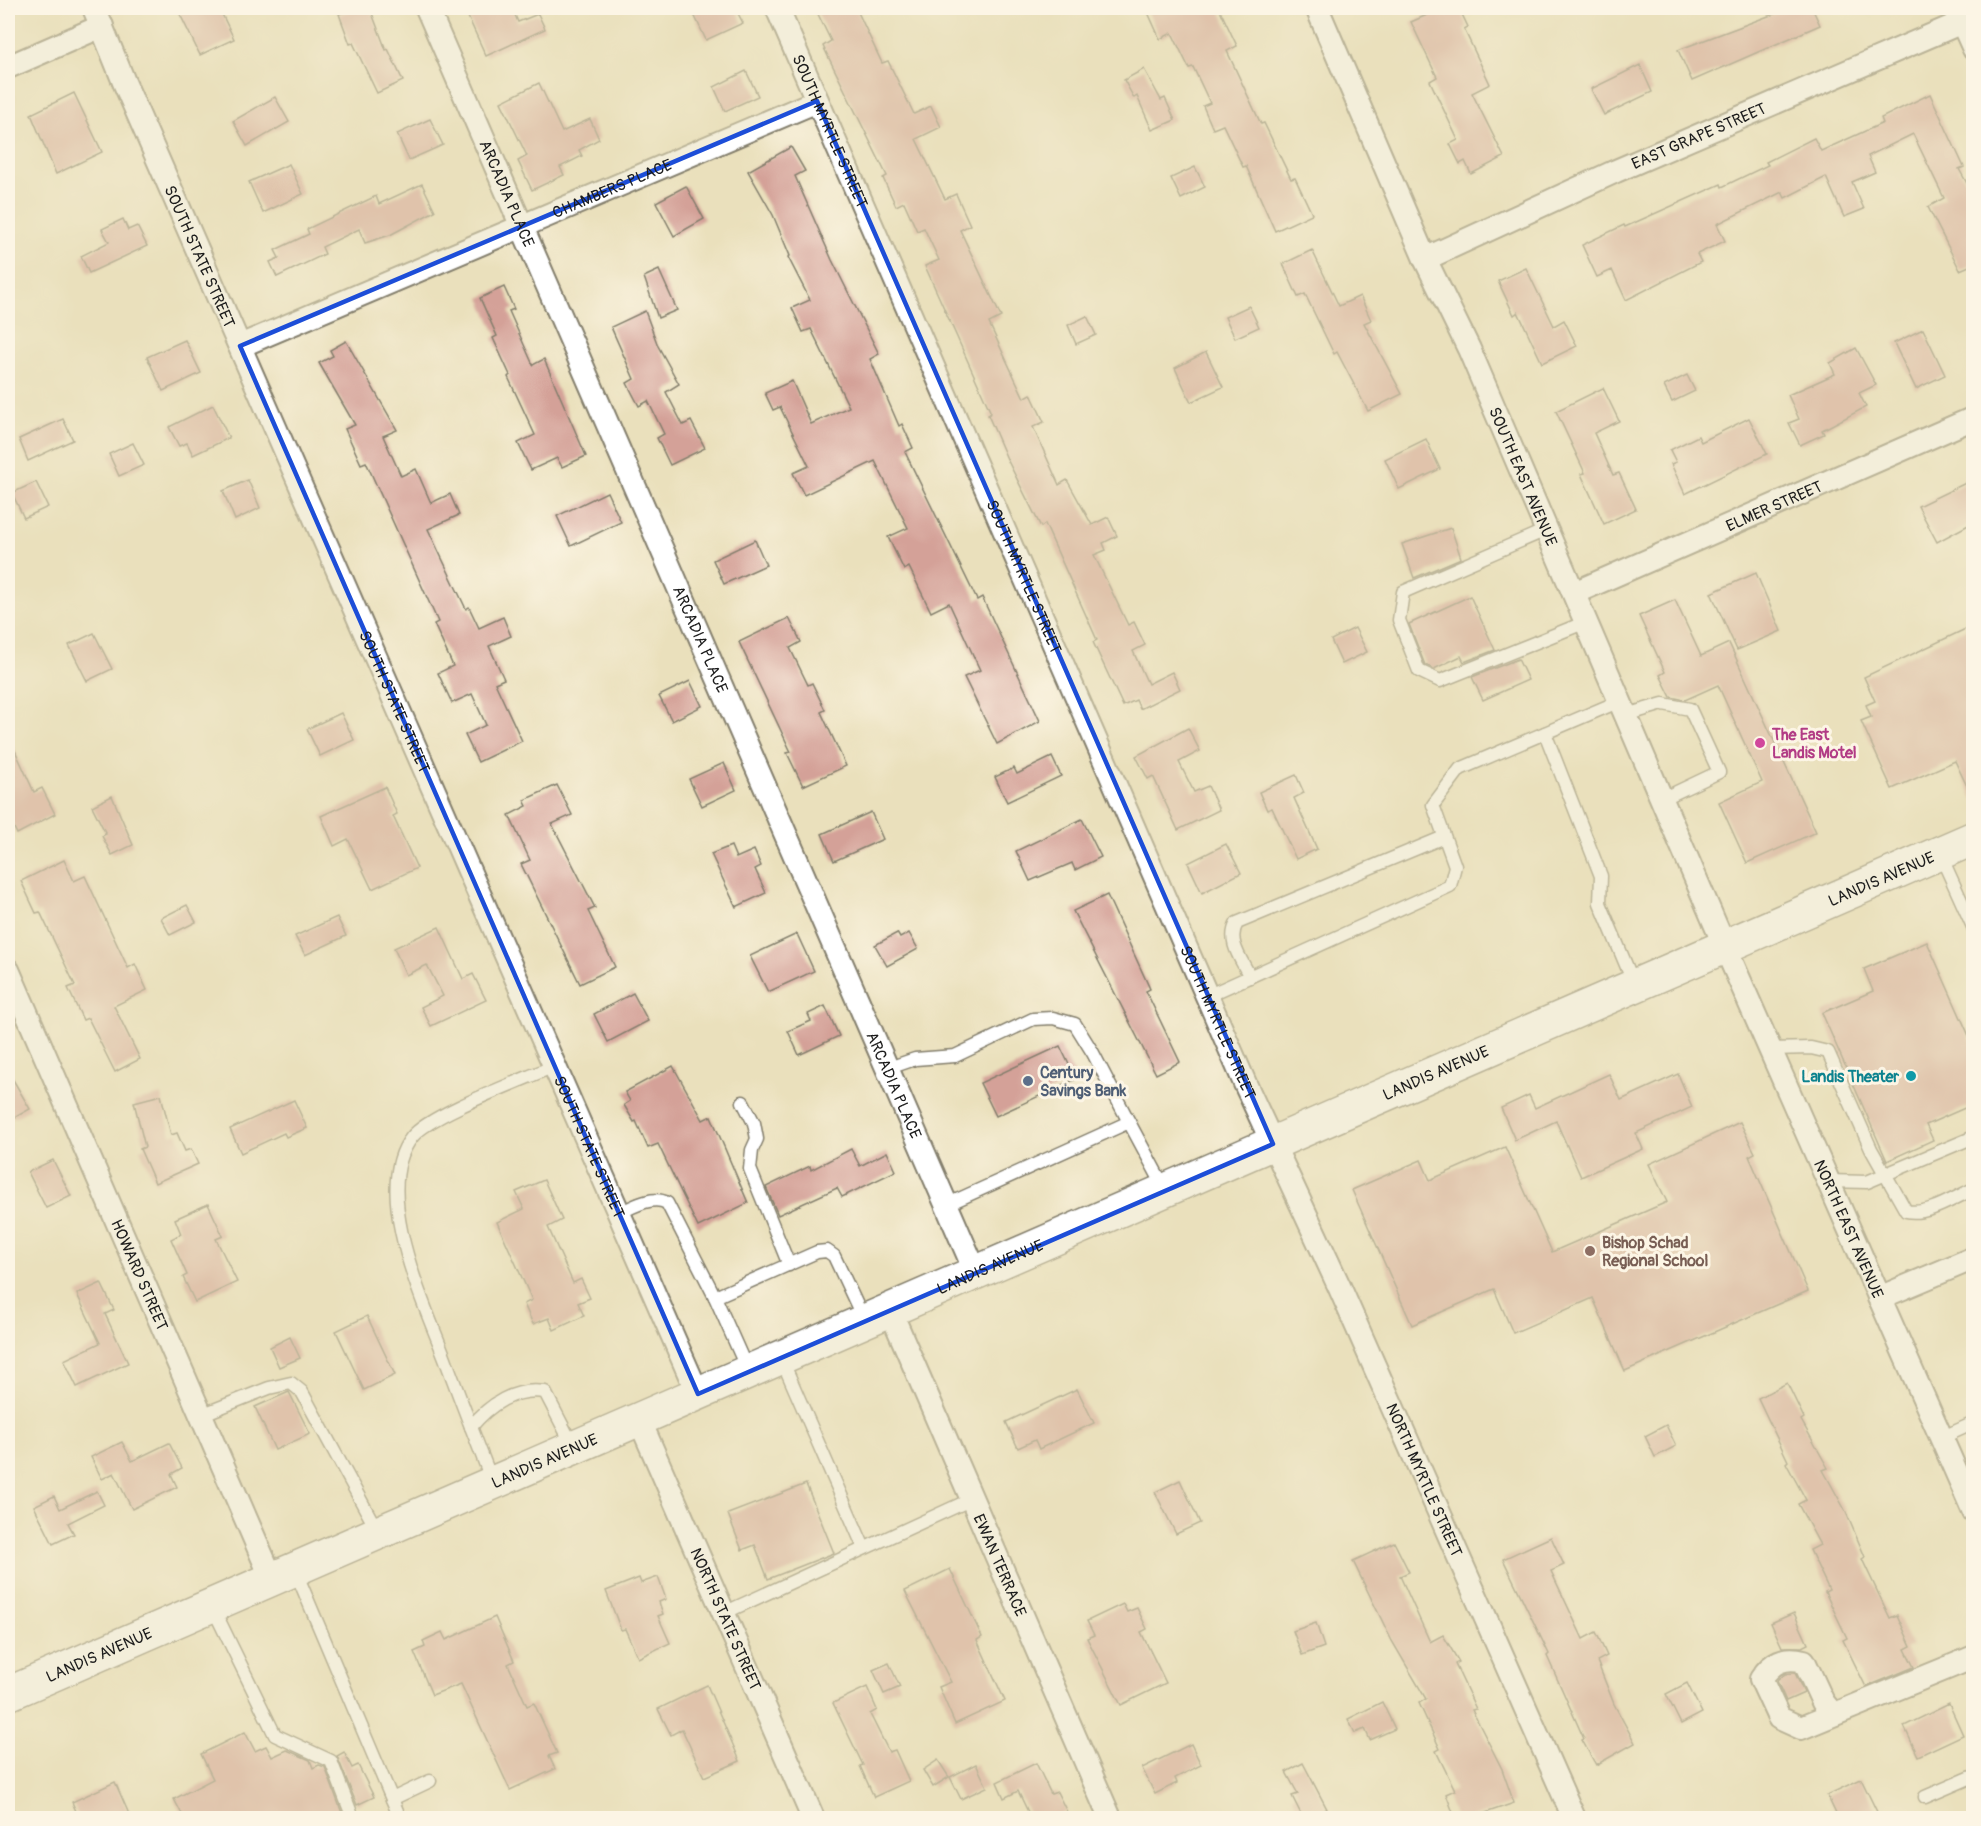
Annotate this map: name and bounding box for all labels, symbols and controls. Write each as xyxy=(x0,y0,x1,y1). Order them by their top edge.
street label: SOUTH MYRTLE STREET xyxy=(787,51,872,211)
street label: EAST GRAPE STREET xyxy=(1629,99,1769,174)
street label: ARCADIA PLACE xyxy=(474,137,539,250)
street label: CHAMBERS PLACE xyxy=(549,155,675,223)
street label: SOUTH STATE STREET xyxy=(159,182,239,331)
street label: SOUTH EAST AVENUE xyxy=(1484,404,1561,549)
street label: ELMER STREET xyxy=(1723,477,1825,536)
street label: SOUTH MYRTLE STREET xyxy=(981,497,1066,657)
street label: ARCADIA PLACE xyxy=(668,583,732,696)
street label: SOUTH STATE STREET xyxy=(354,628,434,776)
place label: The East Landis Motel xyxy=(1771,725,1857,763)
marker: The East Landis Motel xyxy=(1753,736,1767,750)
street label: LANDIS AVENUE xyxy=(1825,847,1938,911)
street label: SOUTH MYRTLE STREET xyxy=(1175,943,1260,1103)
street label: ARCADIA PLACE xyxy=(861,1029,926,1142)
street label: LANDIS AVENUE xyxy=(1380,1041,1492,1105)
place label: Century Savings Bank xyxy=(1040,1063,1126,1101)
place label: Landis Theater xyxy=(1801,1067,1899,1087)
marker: Landis Theater xyxy=(1904,1069,1918,1083)
street label: SOUTH STATE STREET xyxy=(549,1073,629,1221)
marker: Century Savings Bank xyxy=(1021,1074,1035,1088)
street label: NORTH EAST AVENUE xyxy=(1809,1157,1888,1302)
street label: HOWARD STREET xyxy=(106,1216,172,1334)
place label: Bishop Schad Regional School xyxy=(1602,1233,1708,1271)
street label: LANDIS AVENUE xyxy=(934,1235,1047,1299)
marker: Bishop Schad Regional School xyxy=(1583,1244,1597,1258)
street label: NORTH MYRTLE STREET xyxy=(1381,1400,1466,1560)
street label: LANDIS AVENUE xyxy=(489,1429,601,1493)
street label: EWAN TERRACE xyxy=(969,1511,1031,1620)
street label: NORTH STATE STREET xyxy=(685,1545,765,1694)
street label: LANDIS AVENUE xyxy=(43,1623,155,1687)

